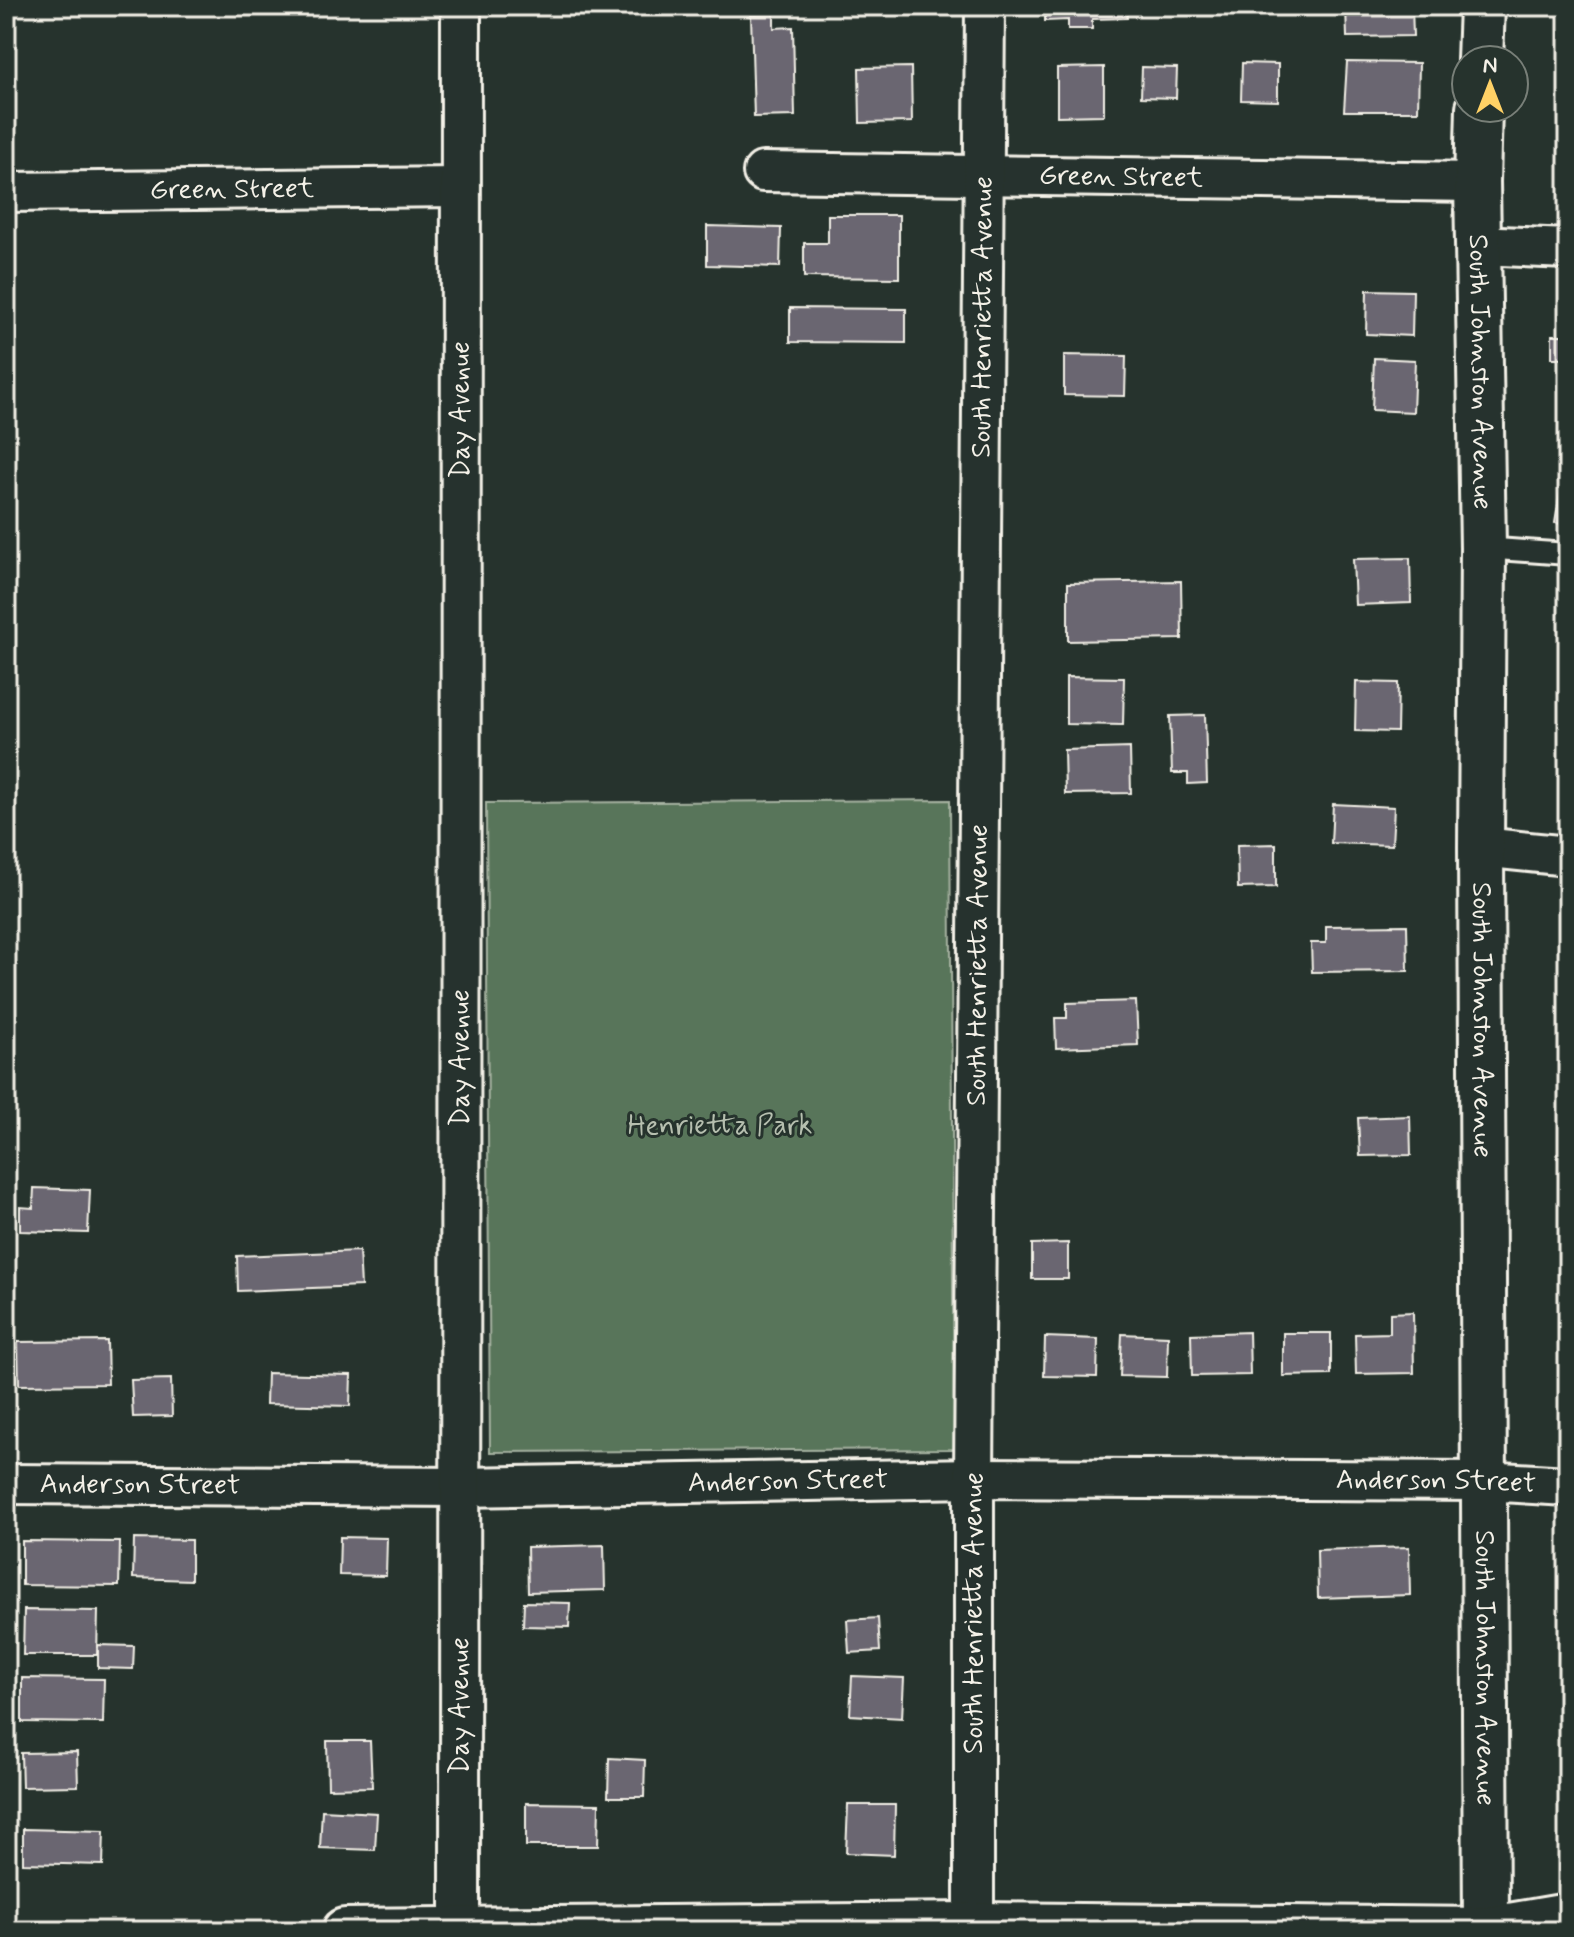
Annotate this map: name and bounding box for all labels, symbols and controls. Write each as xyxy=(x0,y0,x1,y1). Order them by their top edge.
north arrow xyxy=(1450,44,1530,124)
text: N xyxy=(1483,52,1497,80)
street label: Green Street xyxy=(1038,157,1204,197)
street label: Green Street xyxy=(150,170,315,209)
street label: South Henrietta Avenue xyxy=(963,176,1002,458)
street label: South Johnston Avenue xyxy=(1459,234,1501,510)
street label: Day Avenue xyxy=(442,341,479,479)
street label: South Henrietta Avenue xyxy=(958,824,997,1106)
street label: South Johnston Avenue xyxy=(1463,882,1501,1158)
street label: Day Avenue xyxy=(442,989,479,1127)
park label: Henrietta Park xyxy=(628,1108,813,1145)
street label: Anderson Street xyxy=(687,1461,888,1502)
street label: Anderson Street xyxy=(1336,1462,1537,1503)
street label: Anderson Street xyxy=(40,1466,240,1504)
street label: South Henrietta Avenue xyxy=(956,1472,993,1754)
street label: South Johnston Avenue xyxy=(1466,1530,1504,1806)
street label: Day Avenue xyxy=(442,1637,479,1775)

